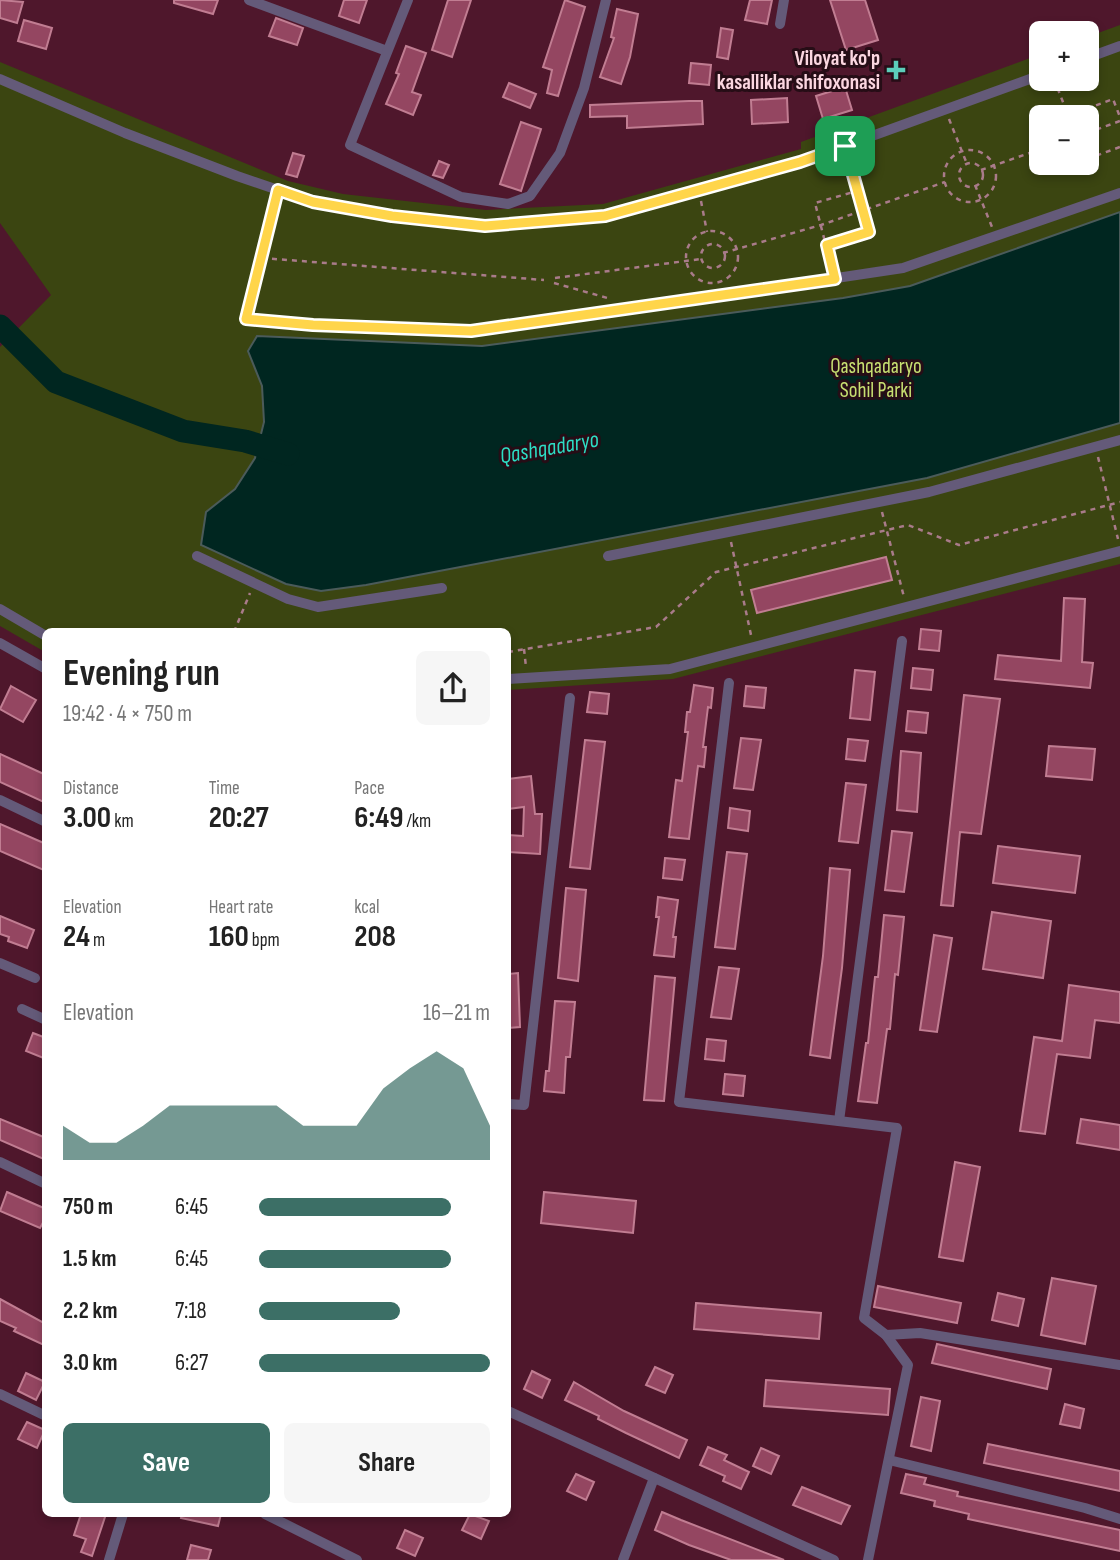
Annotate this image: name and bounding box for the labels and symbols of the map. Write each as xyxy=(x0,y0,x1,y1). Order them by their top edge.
place label: Viloyat ko'p kasalliklar shifoxonasi xyxy=(717,46,880,95)
marker: Viloyat ko'p kasalliklar shifoxonasi xyxy=(886,60,906,80)
pin xyxy=(815,116,875,176)
park label: Qashqadaryo Sohil Parki xyxy=(830,354,922,403)
water label: Qashqadaryo xyxy=(498,425,601,470)

